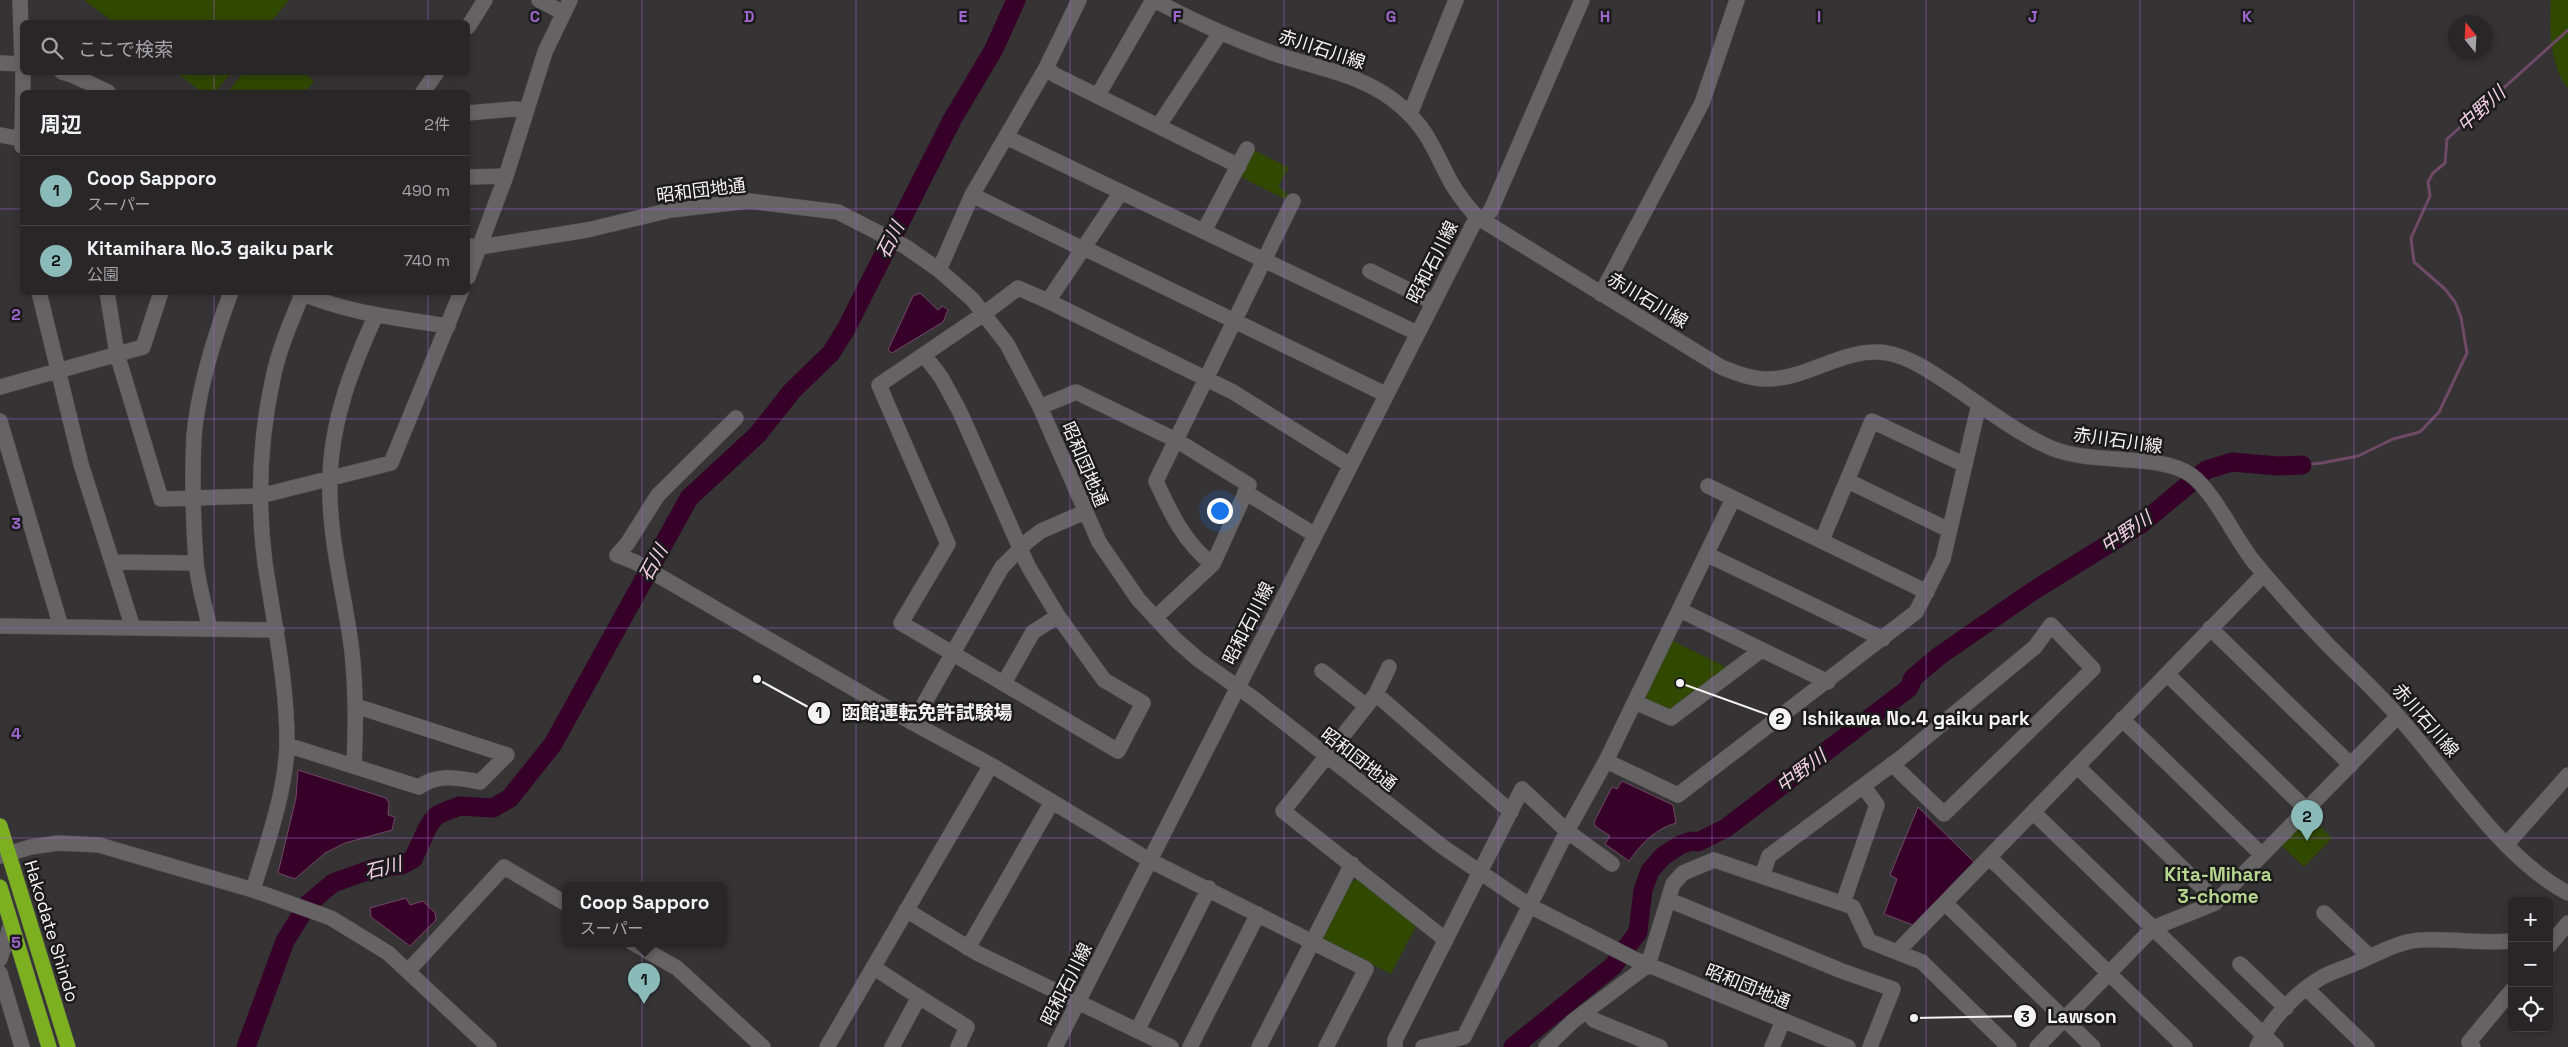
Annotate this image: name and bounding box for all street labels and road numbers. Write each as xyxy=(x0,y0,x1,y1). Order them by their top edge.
street label: 赤川石川線 xyxy=(1276,24,1368,74)
street label: 昭和団地通 xyxy=(655,173,747,207)
street label: 昭和石川線 xyxy=(1401,217,1463,307)
street label: 赤川石川線 xyxy=(1604,267,1692,333)
street label: 昭和団地通 xyxy=(1057,418,1113,510)
street label: 赤川石川線 xyxy=(2072,422,2164,458)
street label: 昭和石川線 xyxy=(1217,578,1279,668)
street label: 赤川石川線 xyxy=(2388,678,2464,762)
street label: 昭和団地通 xyxy=(1316,722,1402,796)
street label: Hakodate Shindo xyxy=(19,857,85,1005)
street label: 昭和石川線 xyxy=(1035,939,1097,1029)
street label: 昭和団地通 xyxy=(1702,958,1794,1014)

